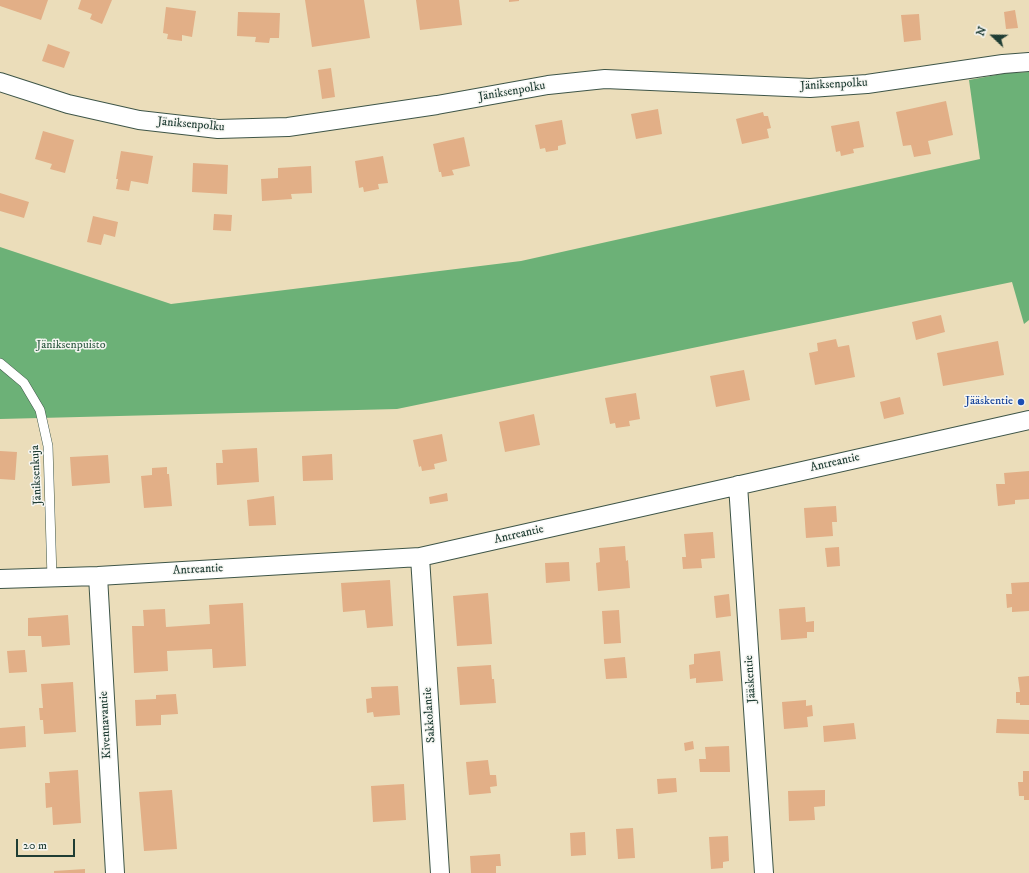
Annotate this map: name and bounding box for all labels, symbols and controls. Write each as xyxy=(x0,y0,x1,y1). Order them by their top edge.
north arrow xyxy=(973,16,1013,56)
text: N xyxy=(974,25,990,38)
street label: Jäniksenpolku xyxy=(800,76,868,94)
street label: Jäniksenpolku xyxy=(478,79,546,105)
street label: Jäniksenpolku xyxy=(157,115,225,135)
park label: Jäniksenpuisto xyxy=(37,339,105,353)
place label: Jääskentie xyxy=(965,395,1013,409)
marker: Jääskentie xyxy=(1016,397,1026,407)
street label: Jäniksenkuja xyxy=(28,445,46,505)
street label: Antreantie xyxy=(809,450,861,476)
street label: Antreantie xyxy=(493,522,545,548)
street label: Antreantie xyxy=(172,561,224,579)
street label: Jääskentie xyxy=(742,655,760,703)
street label: Sakkolantie xyxy=(421,687,439,743)
street label: Kivennavantie xyxy=(97,691,115,759)
scale bar xyxy=(18,831,77,857)
text: 20 m xyxy=(23,838,47,853)

